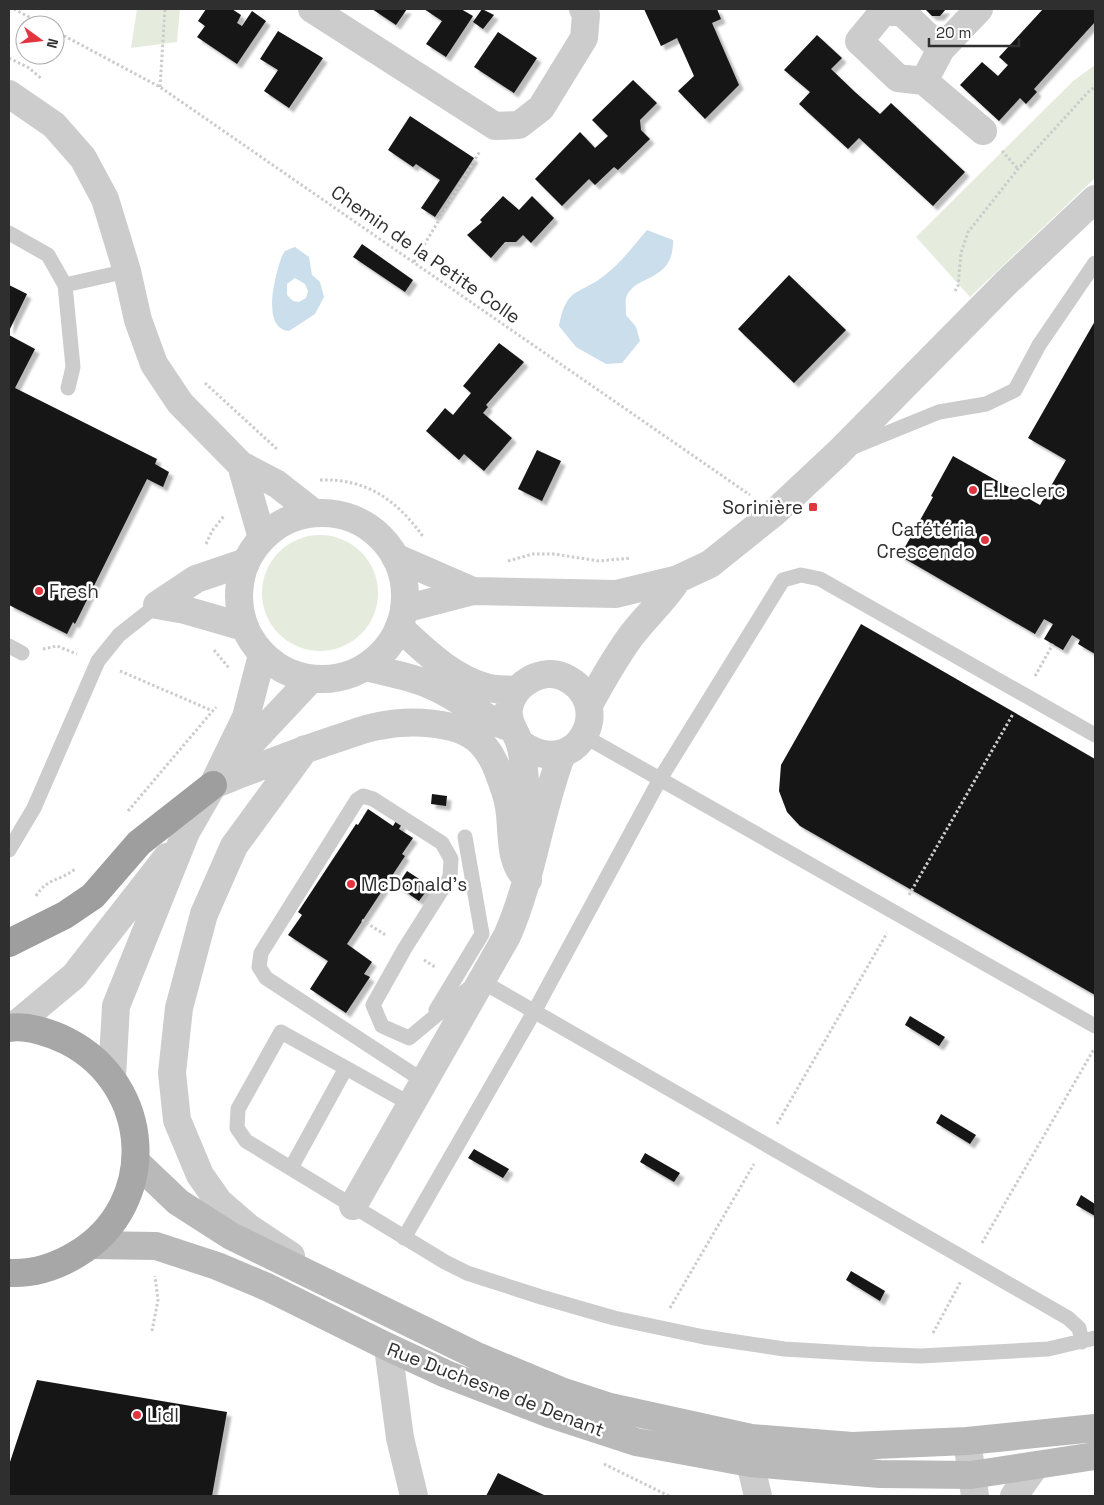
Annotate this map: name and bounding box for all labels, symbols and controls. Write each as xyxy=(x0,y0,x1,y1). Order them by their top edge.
north arrow xyxy=(15,15,65,65)
scale bar xyxy=(929,15,1019,47)
text: 20 m xyxy=(936,23,971,42)
text: N xyxy=(43,36,62,50)
street label: Chemin de la Petite Colle xyxy=(326,179,525,329)
place label: E.Leclerc xyxy=(983,478,1066,503)
marker: E.Leclerc xyxy=(967,484,979,496)
place label: Sorinière xyxy=(722,495,803,520)
marker: Sorinière xyxy=(807,501,819,513)
place label: Cafétéria Crescendo xyxy=(876,517,975,564)
marker: Cafétéria Crescendo xyxy=(979,534,991,546)
place label: Fresh xyxy=(49,579,99,604)
marker: Fresh xyxy=(33,585,45,597)
place label: McDonald's xyxy=(361,872,467,897)
marker: McDonald's xyxy=(345,878,357,890)
street label: Rue Duchesne de Denant xyxy=(384,1336,608,1443)
place label: Lidl xyxy=(147,1403,179,1428)
marker: Lidl xyxy=(131,1409,143,1421)

